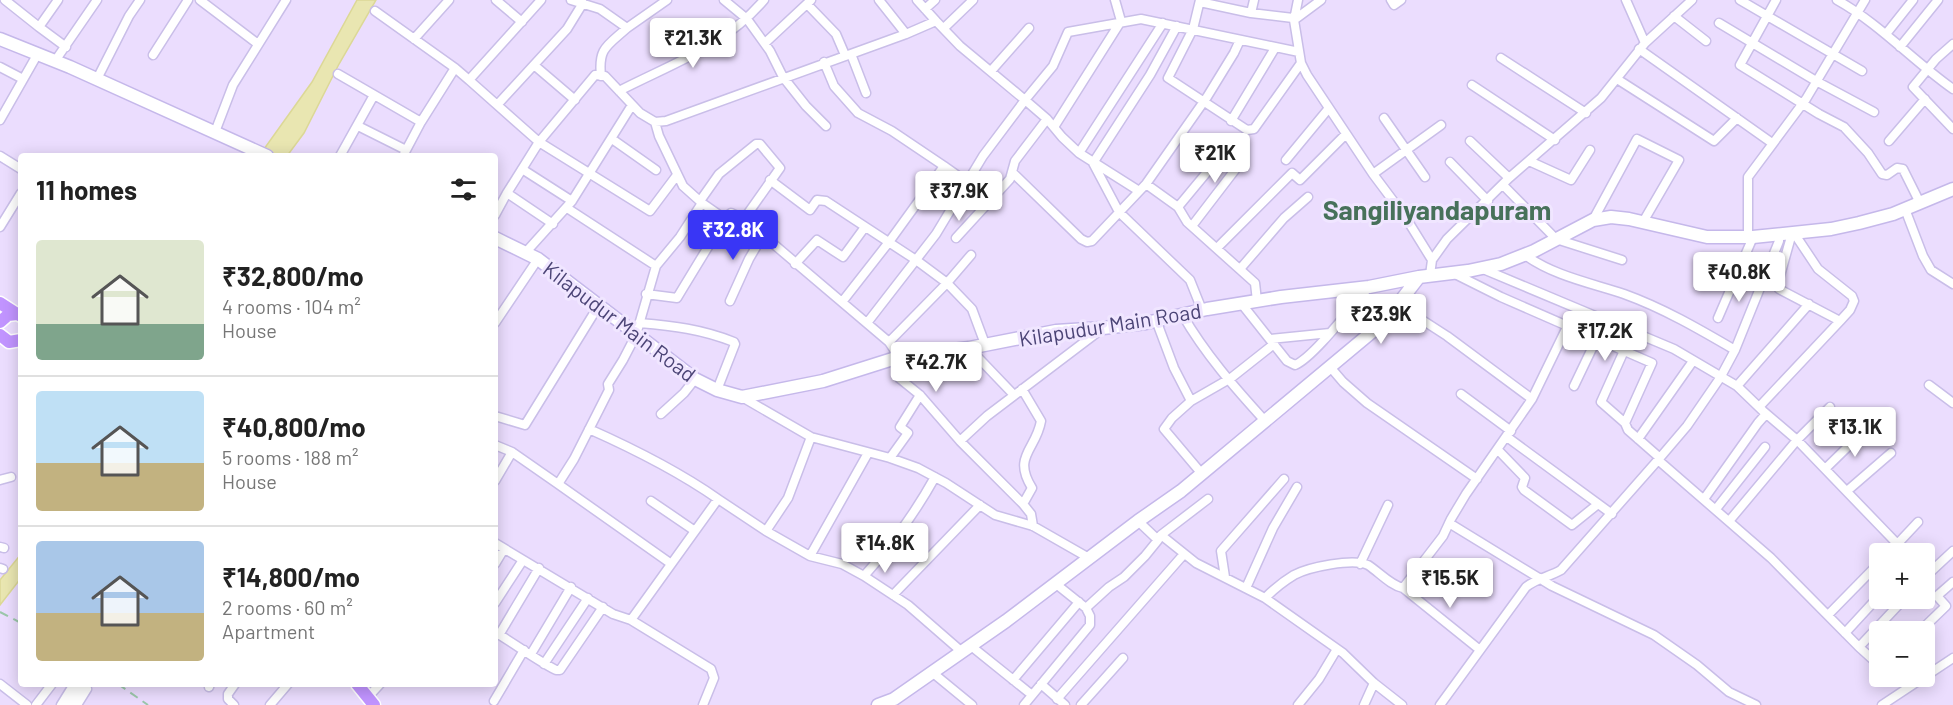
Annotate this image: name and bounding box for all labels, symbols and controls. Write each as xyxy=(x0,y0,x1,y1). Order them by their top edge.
pin: ₹21.3K xyxy=(644,18,742,69)
text: ₹21.3K xyxy=(664,25,722,49)
pin: ₹21K xyxy=(1179,133,1251,184)
text: ₹21K xyxy=(1194,140,1236,164)
pin: ₹37.9K xyxy=(910,171,1008,222)
icon: filters xyxy=(447,173,480,206)
text: 11 homes xyxy=(36,174,137,205)
text: ₹37.9K xyxy=(929,178,989,202)
district label: Sangiliyandapuram xyxy=(1323,193,1551,225)
pin: ₹32.8K xyxy=(684,210,782,261)
text: ₹32.8K xyxy=(702,217,764,241)
pin: ₹40.8K xyxy=(1690,252,1788,303)
street label: Kilapudur Main Road xyxy=(539,256,701,386)
text: ₹40.8K xyxy=(1707,259,1771,283)
text: ₹32,800/mo xyxy=(222,260,364,291)
icon: home xyxy=(84,264,156,336)
text: 4 rooms · 104 m² xyxy=(222,294,361,318)
pin: ₹23.9K xyxy=(1332,294,1430,345)
street label: Kilapudur Main Road xyxy=(1017,297,1203,351)
text: ₹23.9K xyxy=(1350,301,1412,325)
pin: ₹17.2K xyxy=(1556,311,1654,362)
text: House xyxy=(222,318,277,342)
text: ₹17.2K xyxy=(1577,318,1633,342)
pin: ₹42.7K xyxy=(887,342,985,393)
text: ₹42.7K xyxy=(905,349,967,373)
pin: ₹13.1K xyxy=(1806,407,1904,458)
text: ₹40,800/mo xyxy=(222,411,366,442)
text: ₹13.1K xyxy=(1828,414,1882,438)
icon: home xyxy=(84,415,156,487)
text: 5 rooms · 188 m² xyxy=(222,445,359,469)
text: House xyxy=(222,469,277,493)
pin: ₹14.8K xyxy=(836,523,934,574)
text: ₹14.8K xyxy=(855,530,915,554)
map controls xyxy=(1869,543,1935,687)
button: + xyxy=(1869,543,1935,609)
pin: ₹15.5K xyxy=(1401,558,1499,609)
text: ₹14,800/mo xyxy=(222,561,360,592)
icon: home xyxy=(84,565,156,637)
text: ₹15.5K xyxy=(1421,565,1479,589)
text: 2 rooms · 60 m² xyxy=(222,595,353,619)
text: Apartment xyxy=(222,619,315,643)
button: − xyxy=(1869,621,1935,687)

